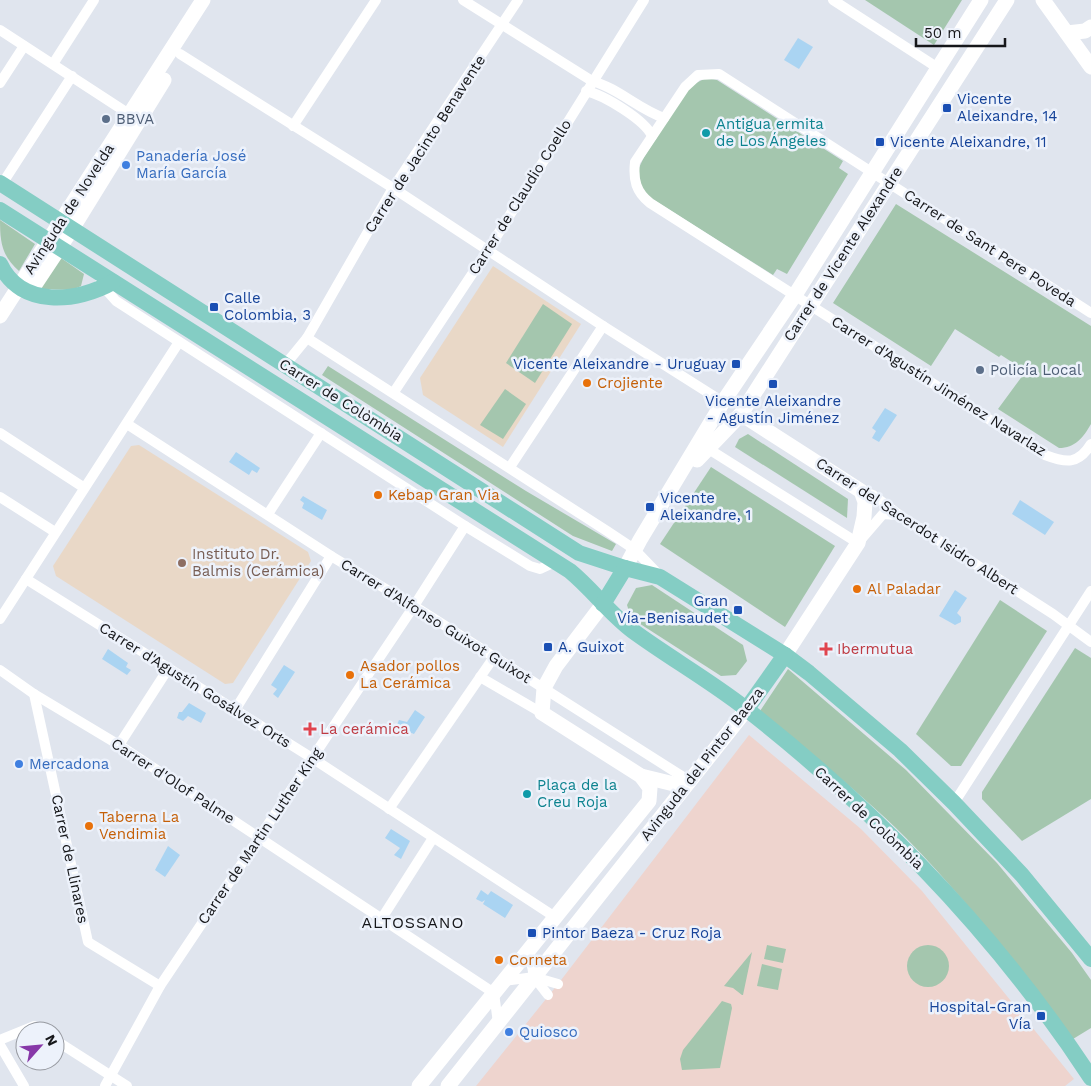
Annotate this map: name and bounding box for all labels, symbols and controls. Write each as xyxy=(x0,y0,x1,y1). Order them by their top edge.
scale bar xyxy=(916,15,1005,47)
text: 50 m xyxy=(924,24,961,42)
street label: Carrer de Jacinto Benavente xyxy=(361,52,489,236)
place label: Vicente Aleixandre, 14 xyxy=(957,90,1058,125)
marker: Vicente Aleixandre, 14 xyxy=(941,102,953,114)
place label: BBVA xyxy=(116,110,154,128)
marker: BBVA xyxy=(100,113,112,125)
place label: Antigua ermita de Los Ángeles xyxy=(716,115,826,150)
street label: Carrer de Claudio Coello xyxy=(465,116,575,278)
marker: Antigua ermita de Los Ángeles xyxy=(700,127,712,139)
place label: Vicente Aleixandre, 11 xyxy=(890,133,1047,151)
marker: Vicente Aleixandre, 11 xyxy=(874,136,886,148)
street label: Avinguda de Novelda xyxy=(20,140,118,278)
place label: Panadería José María García xyxy=(136,147,246,182)
marker: Panadería José María García xyxy=(120,159,132,171)
street label: Carrer de Vicente Alexandre xyxy=(780,163,906,345)
street label: Carrer de Sant Pere Poveda xyxy=(901,186,1080,311)
place label: Calle Colombia, 3 xyxy=(224,289,311,324)
marker: Calle Colombia, 3 xyxy=(208,301,220,313)
street label: Carrer d'Agustín Jiménez Navarlaz xyxy=(828,312,1050,460)
street label: Carrer de Colòmbia xyxy=(276,355,407,446)
place label: Vicente Aleixandre - Uruguay xyxy=(513,355,726,373)
marker: Vicente Aleixandre - Uruguay xyxy=(730,358,742,370)
place label: Policía Local xyxy=(990,361,1082,379)
marker: Policía Local xyxy=(974,364,986,376)
place label: Crojiente xyxy=(597,374,663,392)
marker: Crojiente xyxy=(581,377,593,389)
marker: Vicente Aleixandre - Agustín Jiménez xyxy=(767,378,779,390)
place label: Vicente Aleixandre - Agustín Jiménez xyxy=(705,392,841,427)
street label: Carrer del Sacerdot Isidro Albert xyxy=(812,454,1022,599)
place label: Kebap Gran Via xyxy=(388,486,500,504)
marker: Kebap Gran Via xyxy=(372,489,384,501)
place label: Vicente Aleixandre, 1 xyxy=(660,489,751,524)
marker: Vicente Aleixandre, 1 xyxy=(644,501,656,513)
place label: Instituto Dr. Balmis (Cerámica) xyxy=(192,545,324,580)
street label: Carrer d'Alfonso Guixot Guixot xyxy=(337,555,535,688)
marker: Instituto Dr. Balmis (Cerámica) xyxy=(176,557,188,569)
place label: Al Paladar xyxy=(867,580,941,598)
marker: Al Paladar xyxy=(851,583,863,595)
place label: Gran Vía-Benisaudet xyxy=(617,592,729,627)
marker: Gran Vía-Benisaudet xyxy=(732,604,744,616)
street label: Carrer d'Agustín Gosálvez Orts xyxy=(96,618,294,752)
place label: A. Guixot xyxy=(558,638,625,656)
place label: Ibermutua xyxy=(837,640,914,658)
marker: A. Guixot xyxy=(542,641,554,653)
marker: Ibermutua xyxy=(819,642,833,656)
place label: Asador pollos La Cerámica xyxy=(360,657,460,692)
marker: Asador pollos La Cerámica xyxy=(344,669,356,681)
street label: Avinguda del Pintor Baeza xyxy=(637,683,768,844)
place label: La cerámica xyxy=(320,720,409,738)
marker: La cerámica xyxy=(304,723,316,735)
street label: Carrer d'Olof Palme xyxy=(108,734,238,828)
street label: Carrer de Martin Luther King xyxy=(194,744,326,928)
place label: Mercadona xyxy=(29,755,110,773)
marker: Mercadona xyxy=(13,758,25,770)
street label: Carrer de Colòmbia xyxy=(811,763,928,874)
place label: Plaça de la Creu Roja xyxy=(537,776,618,811)
marker: Plaça de la Creu Roja xyxy=(521,788,533,800)
street label: Carrer de Llinares xyxy=(48,793,92,925)
place label: Taberna La Vendimia xyxy=(99,808,180,843)
marker: Taberna La Vendimia xyxy=(83,820,95,832)
district label: ALTOSSANO xyxy=(362,913,464,932)
place label: Pintor Baeza - Cruz Roja xyxy=(542,924,722,942)
marker: Pintor Baeza - Cruz Roja xyxy=(526,927,538,939)
place label: Corneta xyxy=(509,951,567,969)
marker: Corneta xyxy=(493,954,505,966)
place label: Hospital-Gran Vía xyxy=(929,998,1032,1033)
marker: Hospital-Gran Vía xyxy=(1035,1010,1047,1022)
north arrow xyxy=(15,1021,65,1071)
place label: Quiosco xyxy=(519,1023,578,1041)
marker: Quiosco xyxy=(503,1026,515,1038)
text: N xyxy=(42,1032,61,1048)

